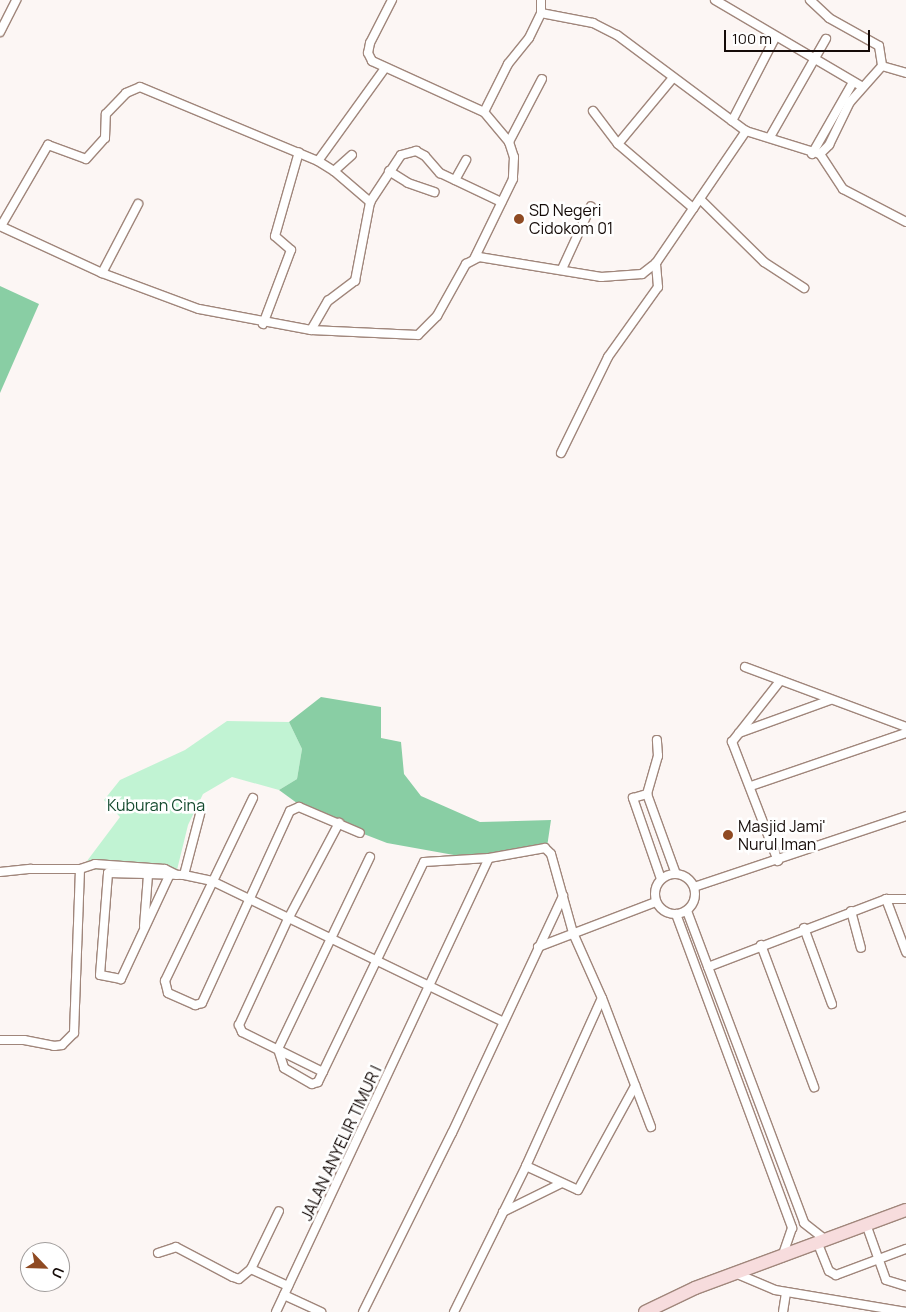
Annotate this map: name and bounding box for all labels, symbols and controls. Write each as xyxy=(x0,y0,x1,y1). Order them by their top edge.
scale bar xyxy=(726,20,872,52)
text: 100 m xyxy=(732,28,772,49)
place label: SD Negeri Cidokom 01 xyxy=(529,200,613,238)
marker: SD Negeri Cidokom 01 xyxy=(513,213,525,225)
park label: Kuburan Cina xyxy=(107,795,205,815)
place label: Masjid Jami' Nurul Iman xyxy=(738,816,826,854)
marker: Masjid Jami' Nurul Iman xyxy=(722,829,734,841)
street label: JALAN ANYELIR TIMUR I xyxy=(297,1062,385,1224)
north arrow xyxy=(20,1242,70,1292)
text: U xyxy=(48,1264,69,1281)

